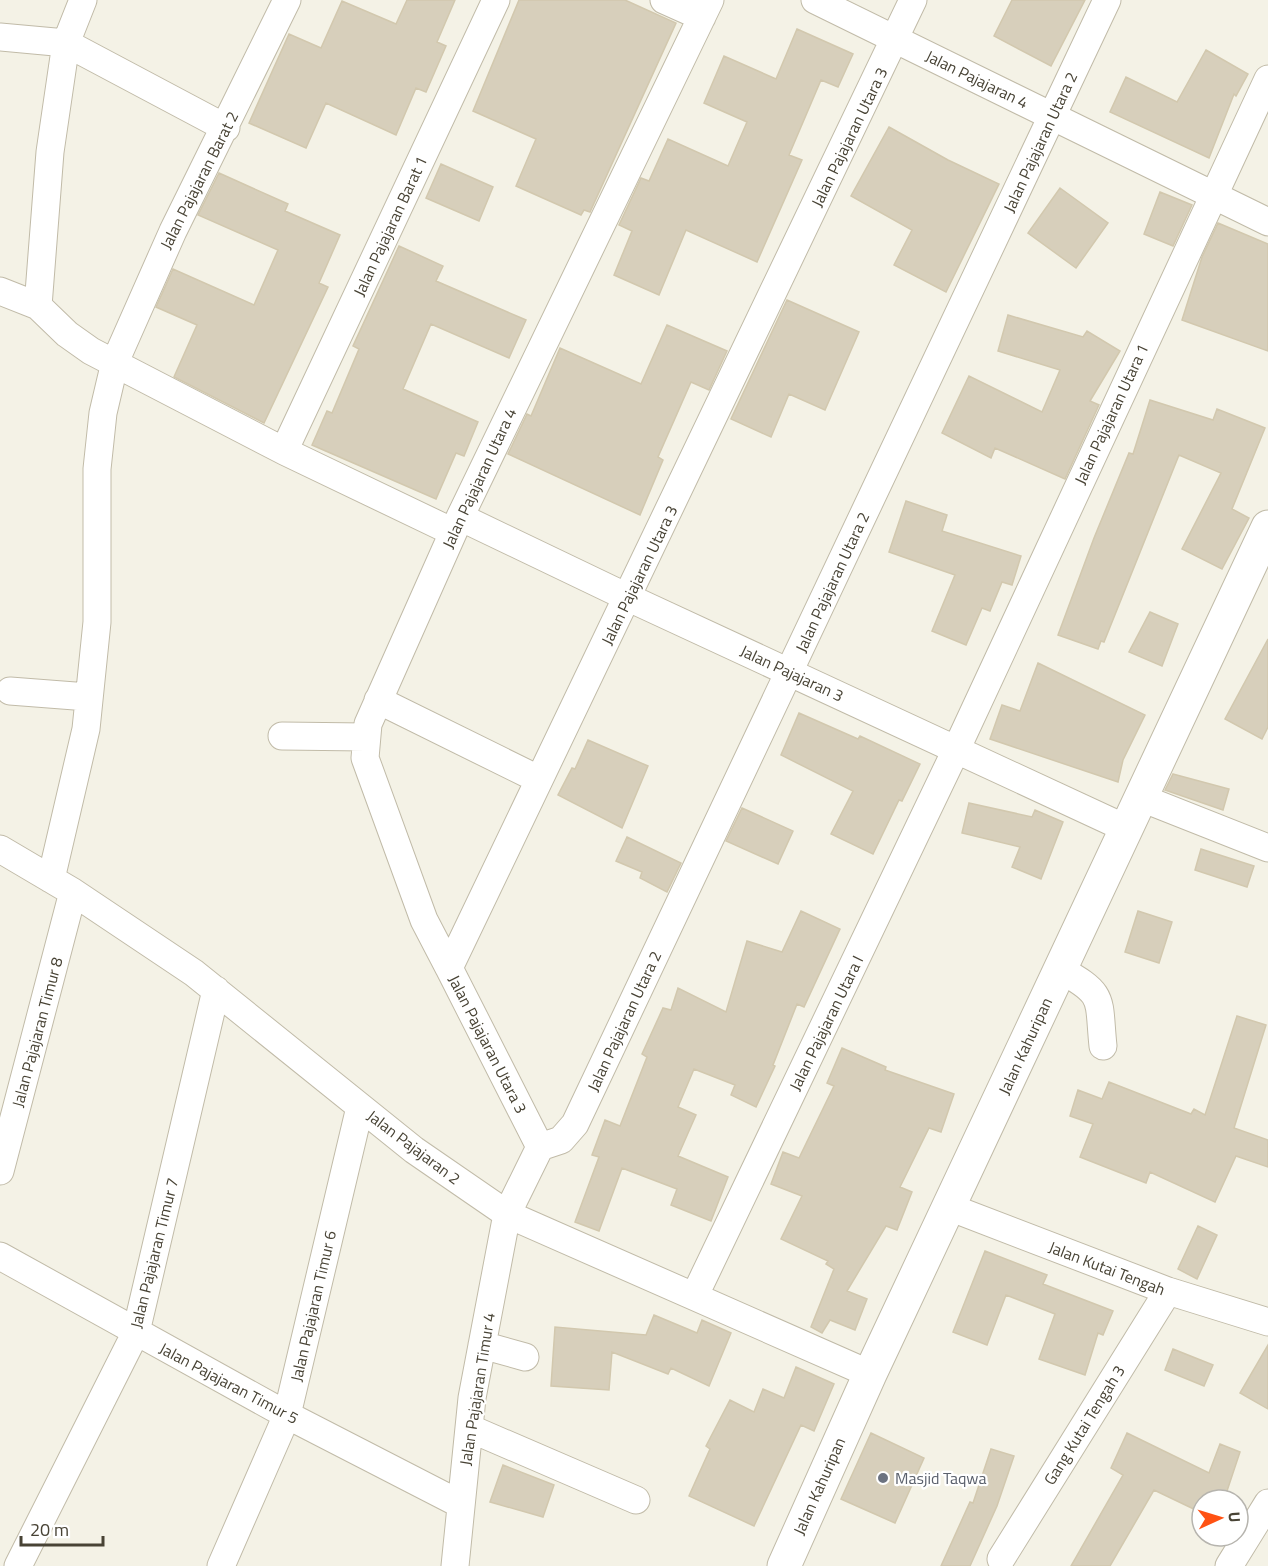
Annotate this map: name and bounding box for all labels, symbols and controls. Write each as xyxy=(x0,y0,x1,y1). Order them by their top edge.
street label: Jalan Pajajaran 4 xyxy=(922,44,1032,114)
street label: Jalan Pajajaran Utara 3 xyxy=(805,63,893,211)
street label: Jalan Pajajaran Utara 2 xyxy=(997,68,1083,216)
street label: Jalan Pajajaran Barat 2 xyxy=(154,107,244,253)
street label: Jalan Pajajaran Barat 1 xyxy=(347,152,433,300)
street label: Jalan Pajajaran Utara 1 xyxy=(1068,340,1154,488)
street label: Jalan Pajajaran Utara 4 xyxy=(436,404,522,552)
street label: Jalan Pajajaran Utara 3 xyxy=(595,501,683,649)
street label: Jalan Pajajaran Utara 2 xyxy=(789,508,875,656)
street label: Jalan Pajajaran 3 xyxy=(736,639,848,707)
street label: Jalan Pajajaran Utara 2 xyxy=(581,947,667,1095)
street label: Jalan Pajajaran Utara I xyxy=(783,951,869,1095)
street label: Jalan Pajajaran Timur 8 xyxy=(5,954,69,1110)
street label: Jalan Pajajaran Utara 3 xyxy=(443,971,533,1117)
street label: Jalan Kahuripan xyxy=(992,993,1058,1099)
street label: Jalan Pajajaran 2 xyxy=(362,1104,466,1190)
street label: Jalan Pajajaran Timur 7 xyxy=(124,1175,184,1331)
street label: Jalan Pajajaran Timur 6 xyxy=(284,1228,342,1384)
street label: Jalan Kutai Tengah xyxy=(1045,1235,1169,1301)
street label: Jalan Pajajaran Timur 4 xyxy=(453,1311,501,1467)
street label: Jalan Pajajaran Timur 5 xyxy=(155,1336,303,1430)
street label: Gang Kutai Tengah 3 xyxy=(1037,1360,1131,1490)
street label: Jalan Kahuripan xyxy=(787,1433,851,1539)
place label: Masjid Taqwa xyxy=(895,1466,986,1490)
marker: Masjid Taqwa xyxy=(876,1471,890,1485)
north arrow xyxy=(1190,1488,1250,1548)
scale bar xyxy=(21,1509,104,1547)
text: U xyxy=(1223,1511,1247,1523)
text: 20 m xyxy=(30,1516,69,1543)

